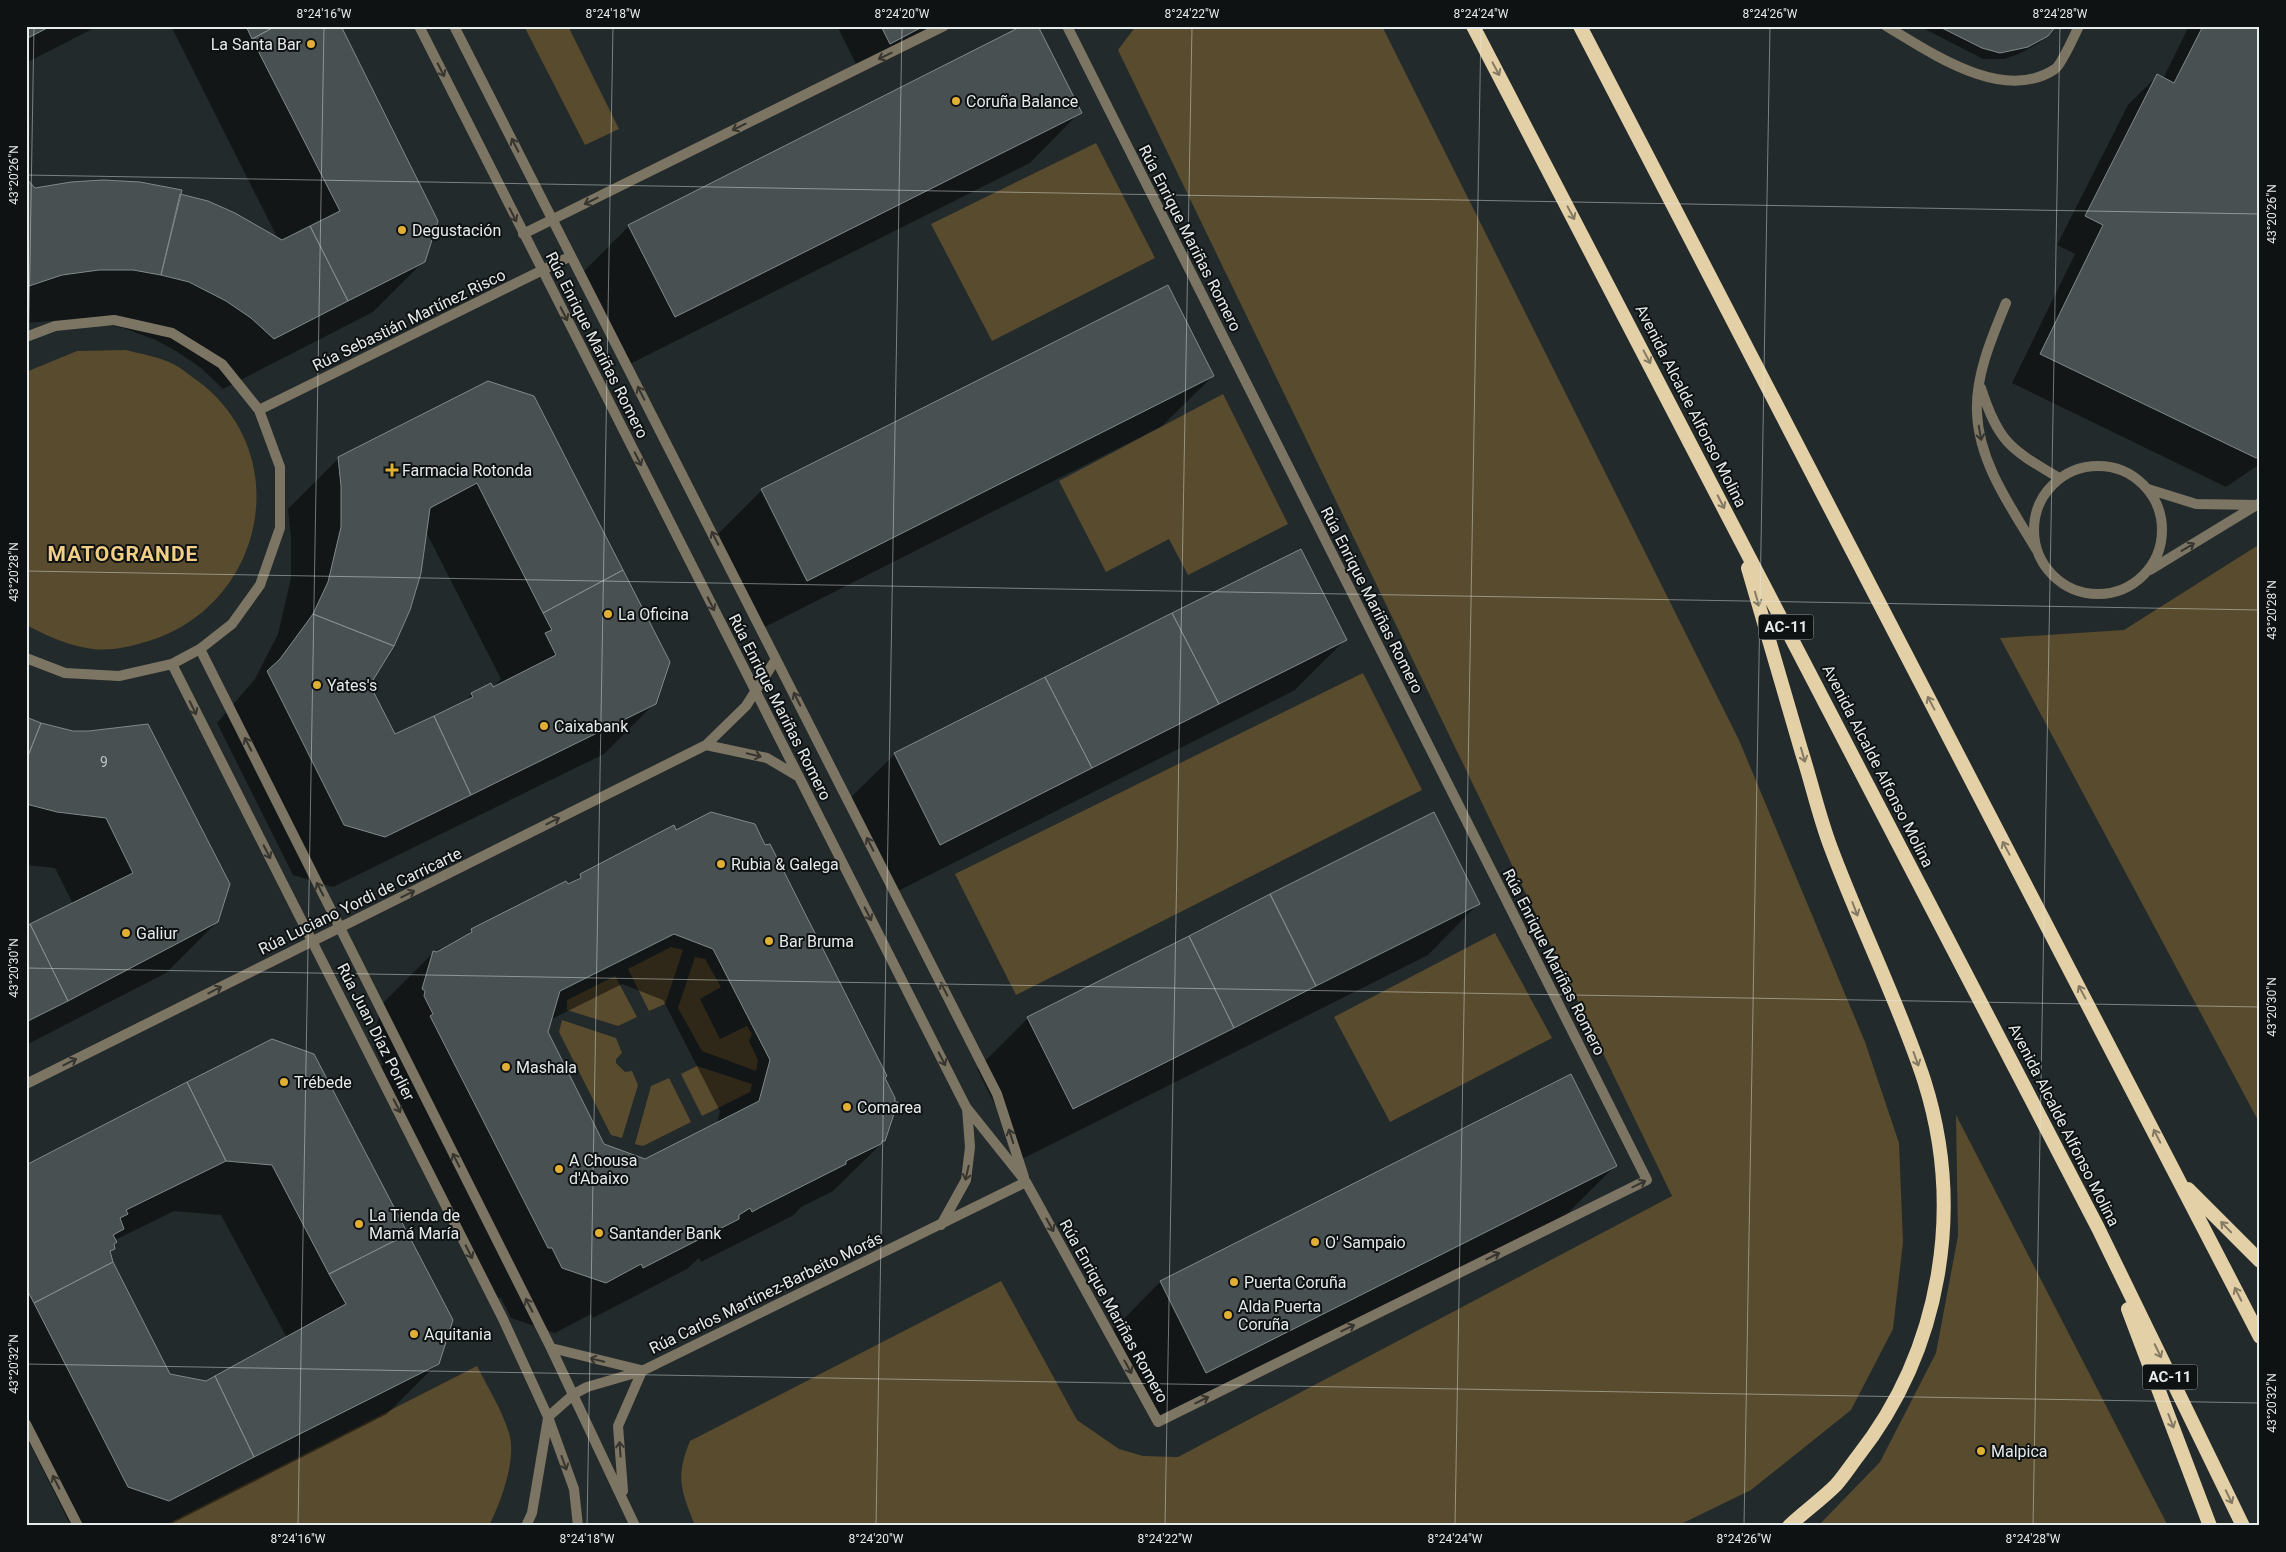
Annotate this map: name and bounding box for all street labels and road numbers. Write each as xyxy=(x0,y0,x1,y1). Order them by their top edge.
street label: Rúa Enrique Mariñas Romero xyxy=(1135,142,1245,334)
street label: Rúa Enrique Mariñas Romero xyxy=(542,249,652,441)
street label: Rúa Sebastián Martínez Risco xyxy=(309,265,509,375)
street label: Avenida Alcalde Alfonso Molina xyxy=(1631,301,1751,511)
street label: Rúa Enrique Mariñas Romero xyxy=(1317,504,1427,696)
street label: Rúa Enrique Mariñas Romero xyxy=(725,611,835,803)
road number: AC-11 xyxy=(1758,614,1814,640)
street label: Avenida Alcalde Alfonso Molina xyxy=(1818,661,1938,871)
street label: Rúa Luciano Yordi de Carricarte xyxy=(255,843,465,959)
street label: Rúa Enrique Mariñas Romero xyxy=(1499,866,1609,1058)
street label: Rúa Juan Díaz Porlier xyxy=(333,960,419,1104)
street label: Avenida Alcalde Alfonso Molina xyxy=(2004,1020,2124,1230)
street label: Rúa Enrique Mariñas Romero xyxy=(1056,1216,1172,1406)
street label: Rúa Carlos Martínez-Barbeito Morás xyxy=(646,1228,886,1358)
road number: AC-11 xyxy=(2142,1364,2198,1390)

